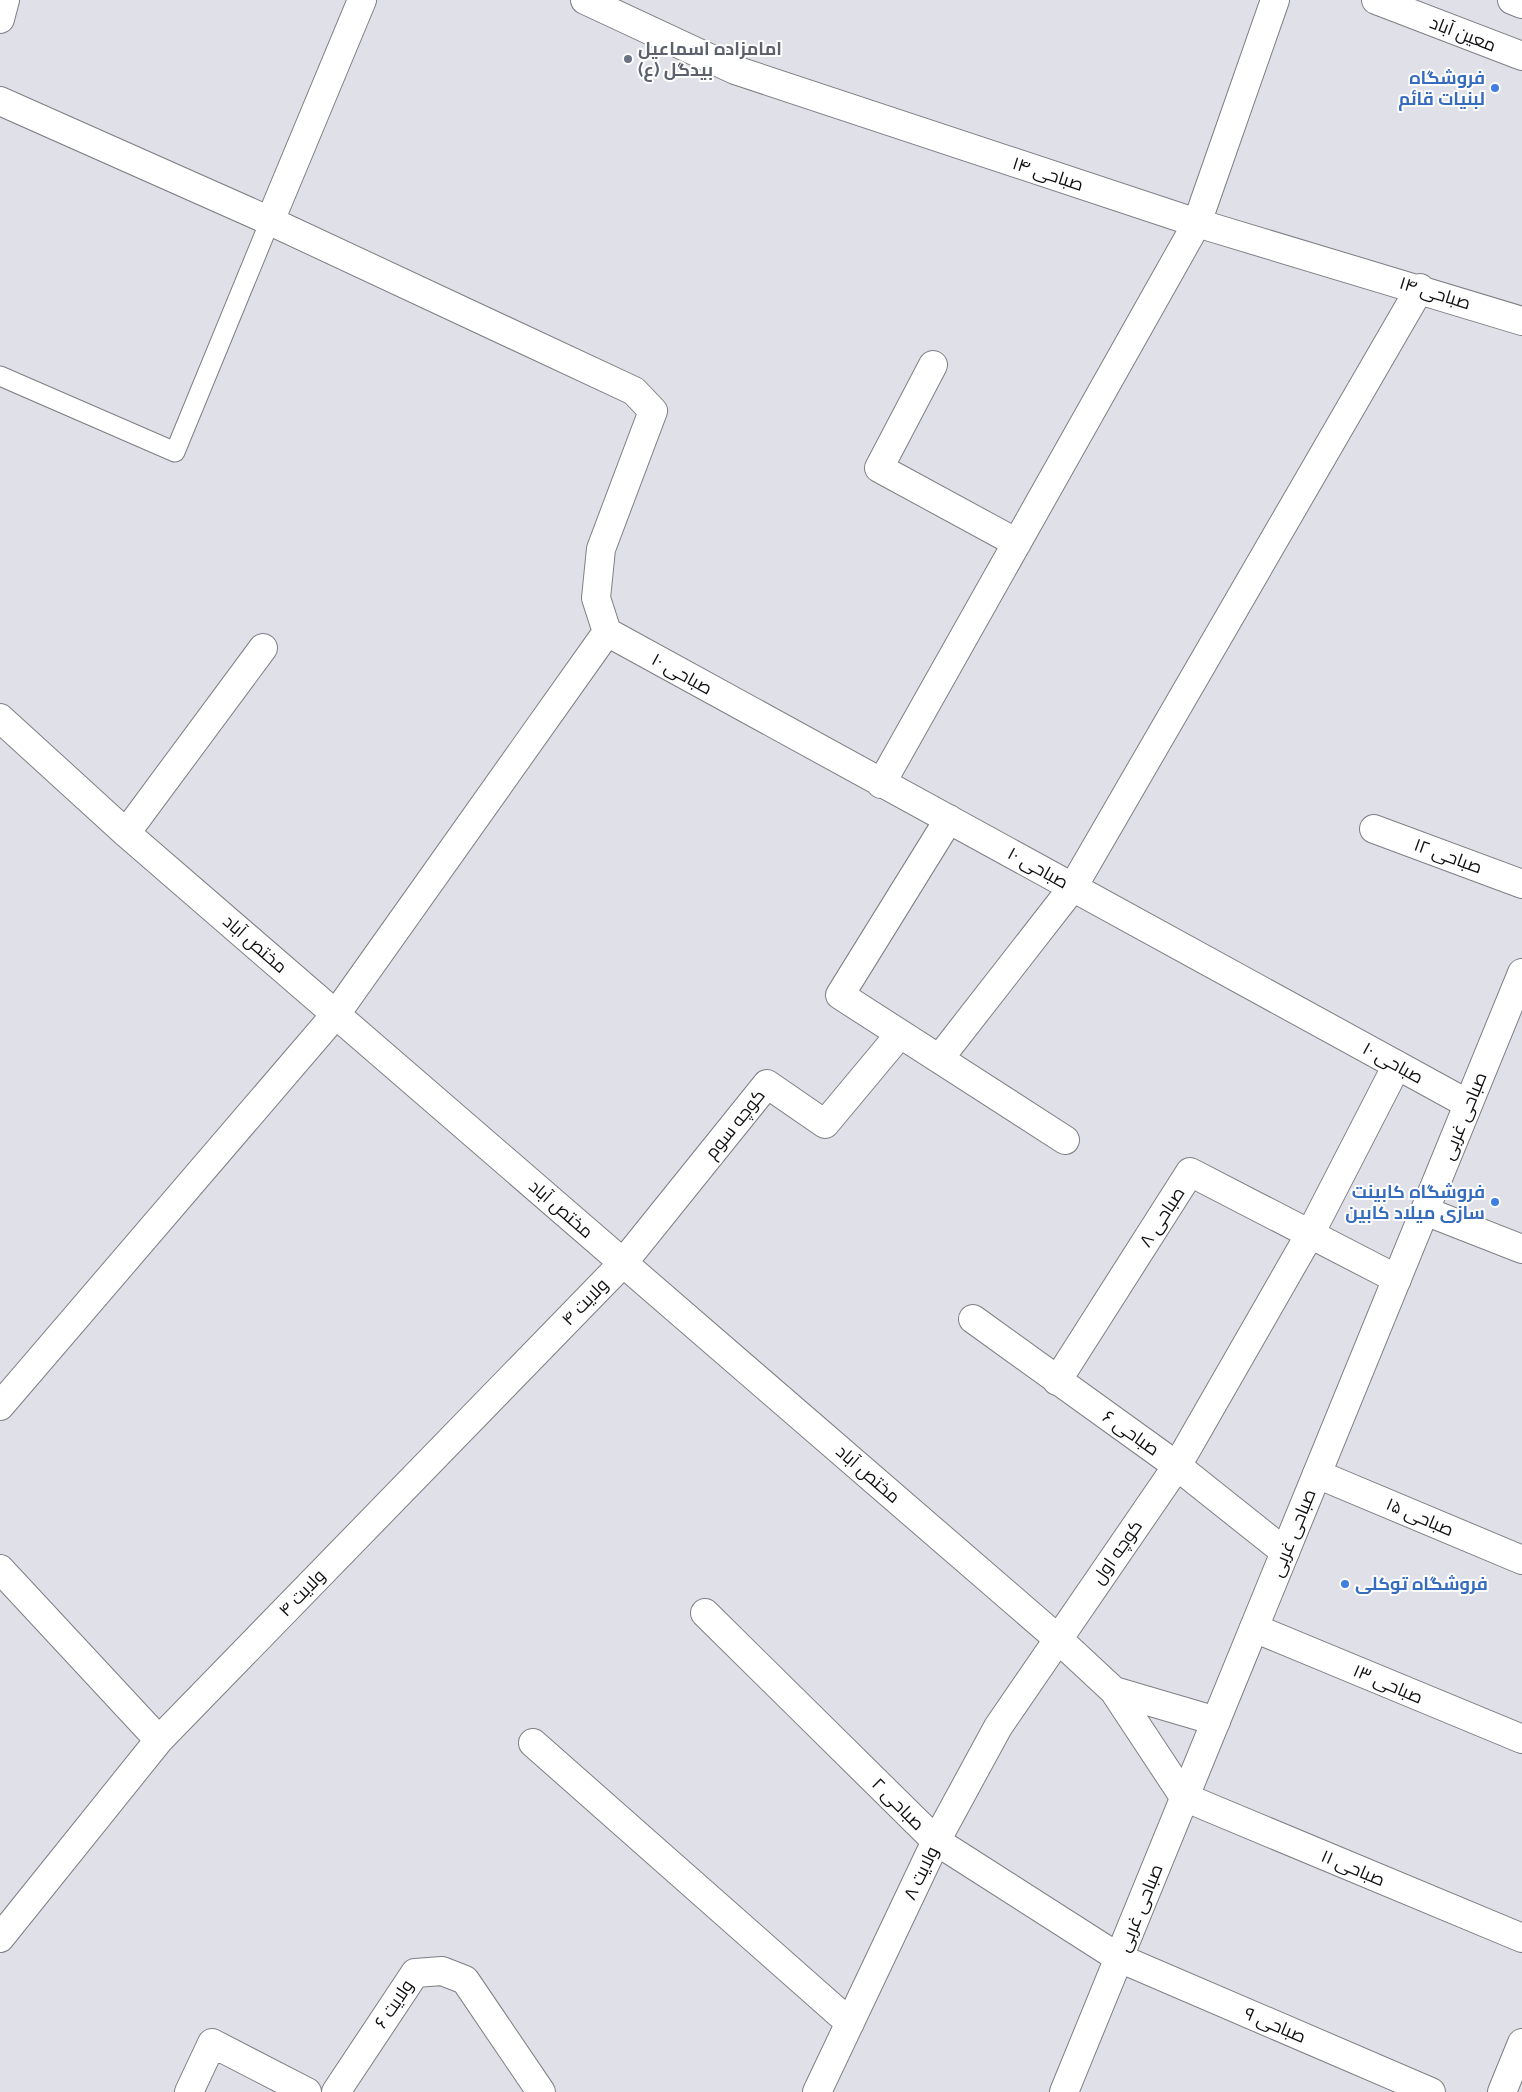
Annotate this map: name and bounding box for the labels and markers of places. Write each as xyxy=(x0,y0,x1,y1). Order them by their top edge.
place label: امامزاده اسماعیل (ع) بیدگل xyxy=(638,38,782,82)
marker: امامزاده اسماعیل (ع) بیدگل xyxy=(622,53,634,65)
place label: فروشگاه لبنیات قائم xyxy=(1398,67,1485,111)
marker: فروشگاه لبنیات قائم xyxy=(1489,82,1501,94)
place label: فروشگاه کابینت سازی میلاد کابین xyxy=(1345,1181,1485,1224)
marker: فروشگاه کابینت سازی میلاد کابین xyxy=(1489,1196,1501,1208)
place label: فروشگاه توکلی xyxy=(1355,1573,1488,1595)
marker: فروشگاه توکلی xyxy=(1339,1578,1351,1590)

